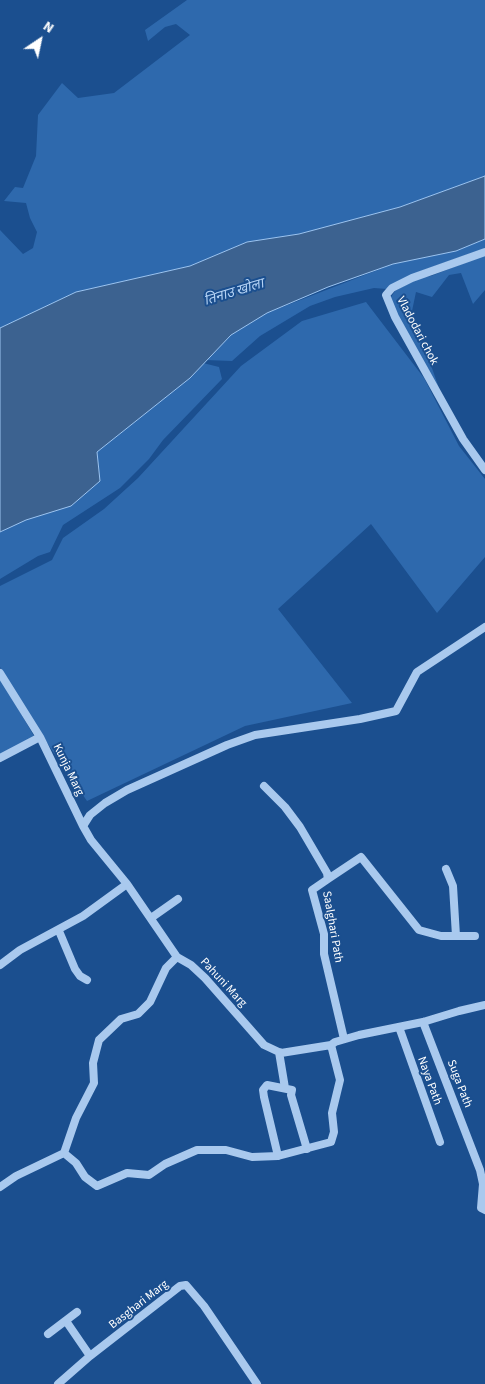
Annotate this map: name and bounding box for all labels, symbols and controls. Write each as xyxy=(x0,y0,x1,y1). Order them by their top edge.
north arrow xyxy=(15,15,65,65)
text: N xyxy=(39,17,58,38)
water label: तिनाउ खोला xyxy=(202,276,266,310)
street label: Vladodari chok xyxy=(393,294,441,368)
street label: Kunja Marg xyxy=(49,742,87,798)
street label: Saalghari Path xyxy=(319,890,345,964)
street label: Pahuni Marg xyxy=(197,955,249,1011)
street label: Naya Path xyxy=(414,1055,444,1107)
street label: Suga Path xyxy=(443,1058,475,1110)
street label: Basghari Marg xyxy=(107,1277,171,1333)

